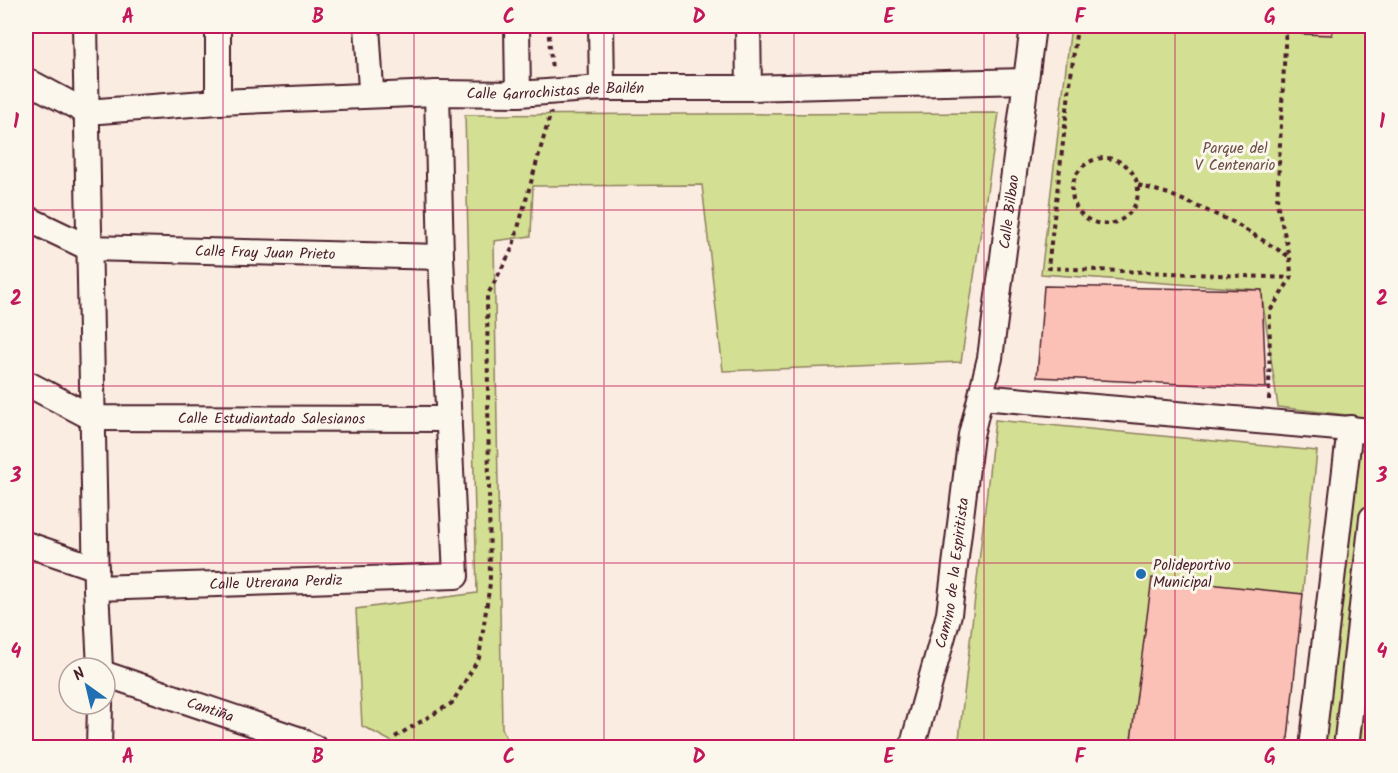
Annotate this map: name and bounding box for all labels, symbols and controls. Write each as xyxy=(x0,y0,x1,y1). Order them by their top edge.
text: A xyxy=(122,2,134,34)
text: B xyxy=(312,2,324,34)
text: C xyxy=(503,2,515,34)
text: D xyxy=(692,2,706,34)
text: E xyxy=(883,2,895,34)
text: F xyxy=(1075,2,1087,34)
text: G xyxy=(1264,2,1276,34)
street label: Calle Garrochistas de Bailén xyxy=(466,77,644,107)
text: 1 xyxy=(13,107,19,139)
text: 1 xyxy=(1379,107,1385,139)
park label: Parque del V Centenario xyxy=(1195,137,1276,178)
street label: Calle Bilbao xyxy=(993,173,1027,251)
street label: Calle Fray Juan Prieto xyxy=(195,240,336,267)
text: 2 xyxy=(10,284,22,316)
text: 2 xyxy=(1376,284,1388,316)
street label: Calle Estudiantado Salesianos xyxy=(178,407,366,432)
text: 3 xyxy=(10,461,22,493)
text: 3 xyxy=(1376,461,1388,493)
street label: Camino de la Espiritista xyxy=(929,496,976,651)
place label: Polideportivo Municipal xyxy=(1153,554,1231,595)
marker: Polideportivo Municipal xyxy=(1134,567,1148,581)
street label: Calle Utrerana Perdiz xyxy=(209,569,343,597)
text: 4 xyxy=(11,637,22,669)
text: 4 xyxy=(1377,637,1388,669)
north arrow xyxy=(57,656,117,716)
text: N xyxy=(68,662,91,688)
street label: Cantiña xyxy=(183,691,237,729)
text: A xyxy=(122,742,134,773)
text: B xyxy=(312,742,324,773)
text: C xyxy=(503,742,515,773)
text: D xyxy=(692,742,706,773)
text: E xyxy=(883,742,895,773)
text: F xyxy=(1075,742,1087,773)
text: G xyxy=(1264,742,1276,773)

